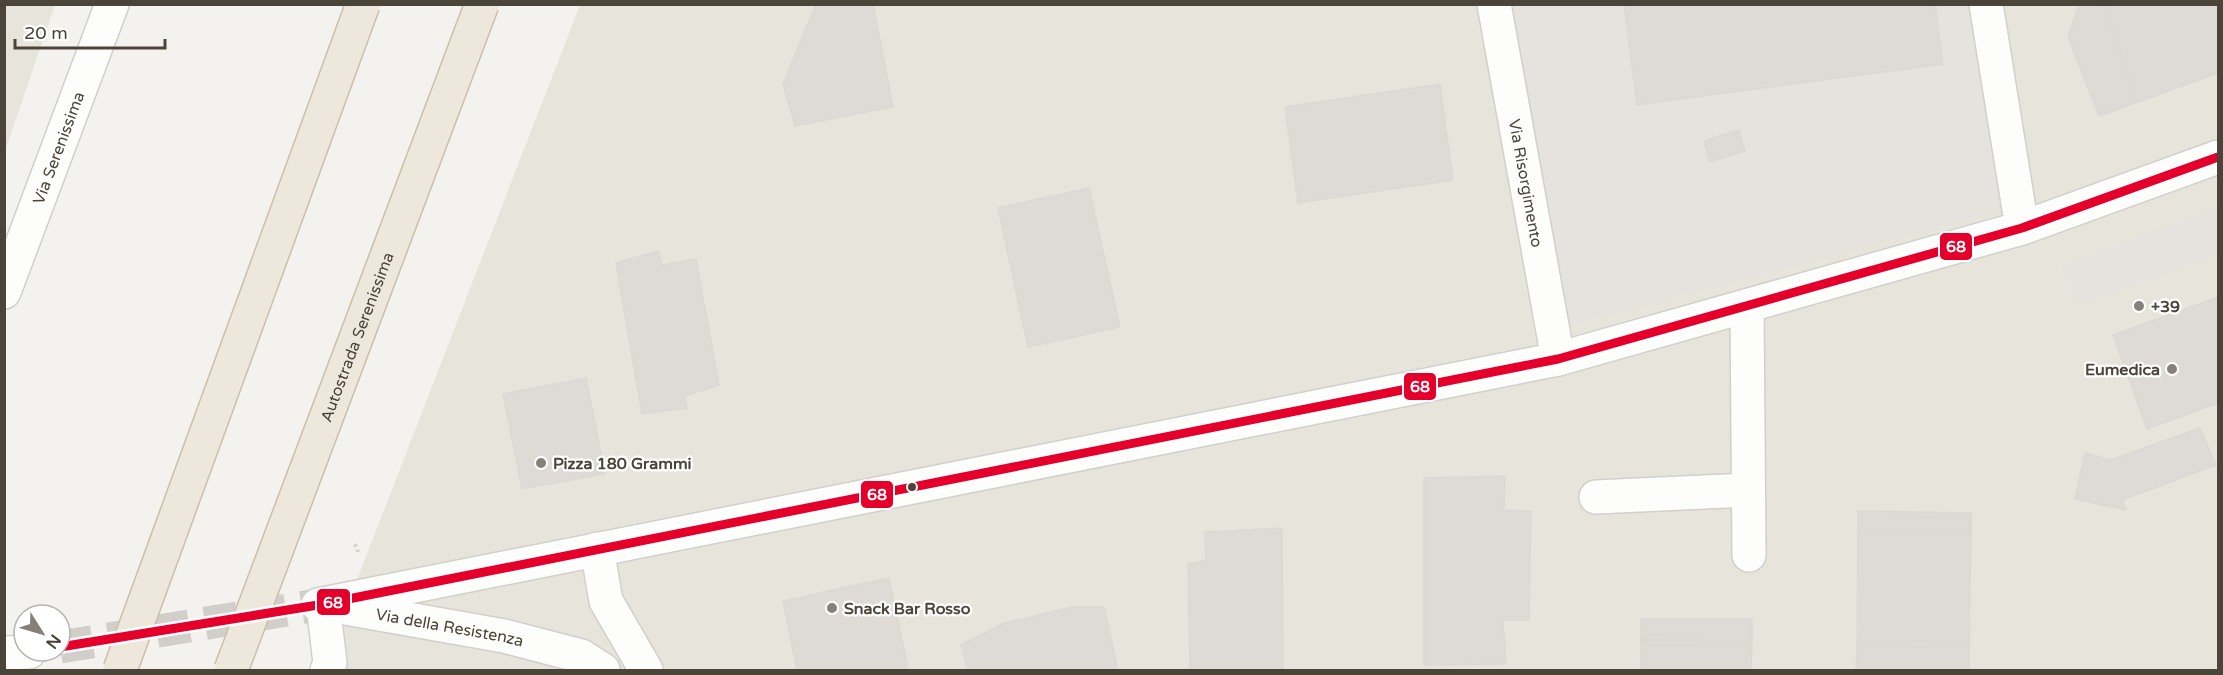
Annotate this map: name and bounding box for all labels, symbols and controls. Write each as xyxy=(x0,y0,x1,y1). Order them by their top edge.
scale bar xyxy=(15,12,165,50)
text: 20 m xyxy=(24,22,68,44)
street label: Via Serenissima xyxy=(29,89,89,207)
street label: Via Risorgimento xyxy=(1504,118,1547,249)
line badge: 68 xyxy=(1939,232,1973,261)
text: 68 xyxy=(1946,237,1966,257)
street label: Autostrada Serenissima xyxy=(316,249,399,425)
place label: +39 xyxy=(2151,297,2180,317)
marker: +39 xyxy=(2132,299,2146,313)
place label: Eumedica xyxy=(2085,360,2160,380)
marker: Eumedica xyxy=(2165,362,2179,376)
line badge: 68 xyxy=(1403,372,1437,401)
text: 68 xyxy=(1410,377,1430,397)
place label: Pizza 180 Grammi xyxy=(553,454,692,474)
marker: Pizza 180 Grammi xyxy=(534,456,548,470)
line badge: 68 xyxy=(860,480,894,509)
unlabelled marker xyxy=(906,481,918,493)
text: 68 xyxy=(867,485,887,505)
line badge: 68 xyxy=(316,588,351,616)
text: 68 xyxy=(323,593,343,613)
place label: Snack Bar Rosso xyxy=(844,599,971,619)
marker: Snack Bar Rosso xyxy=(825,601,839,615)
north arrow xyxy=(12,603,72,663)
street label: Via della Resistenza xyxy=(374,605,526,652)
text: N xyxy=(41,630,65,653)

